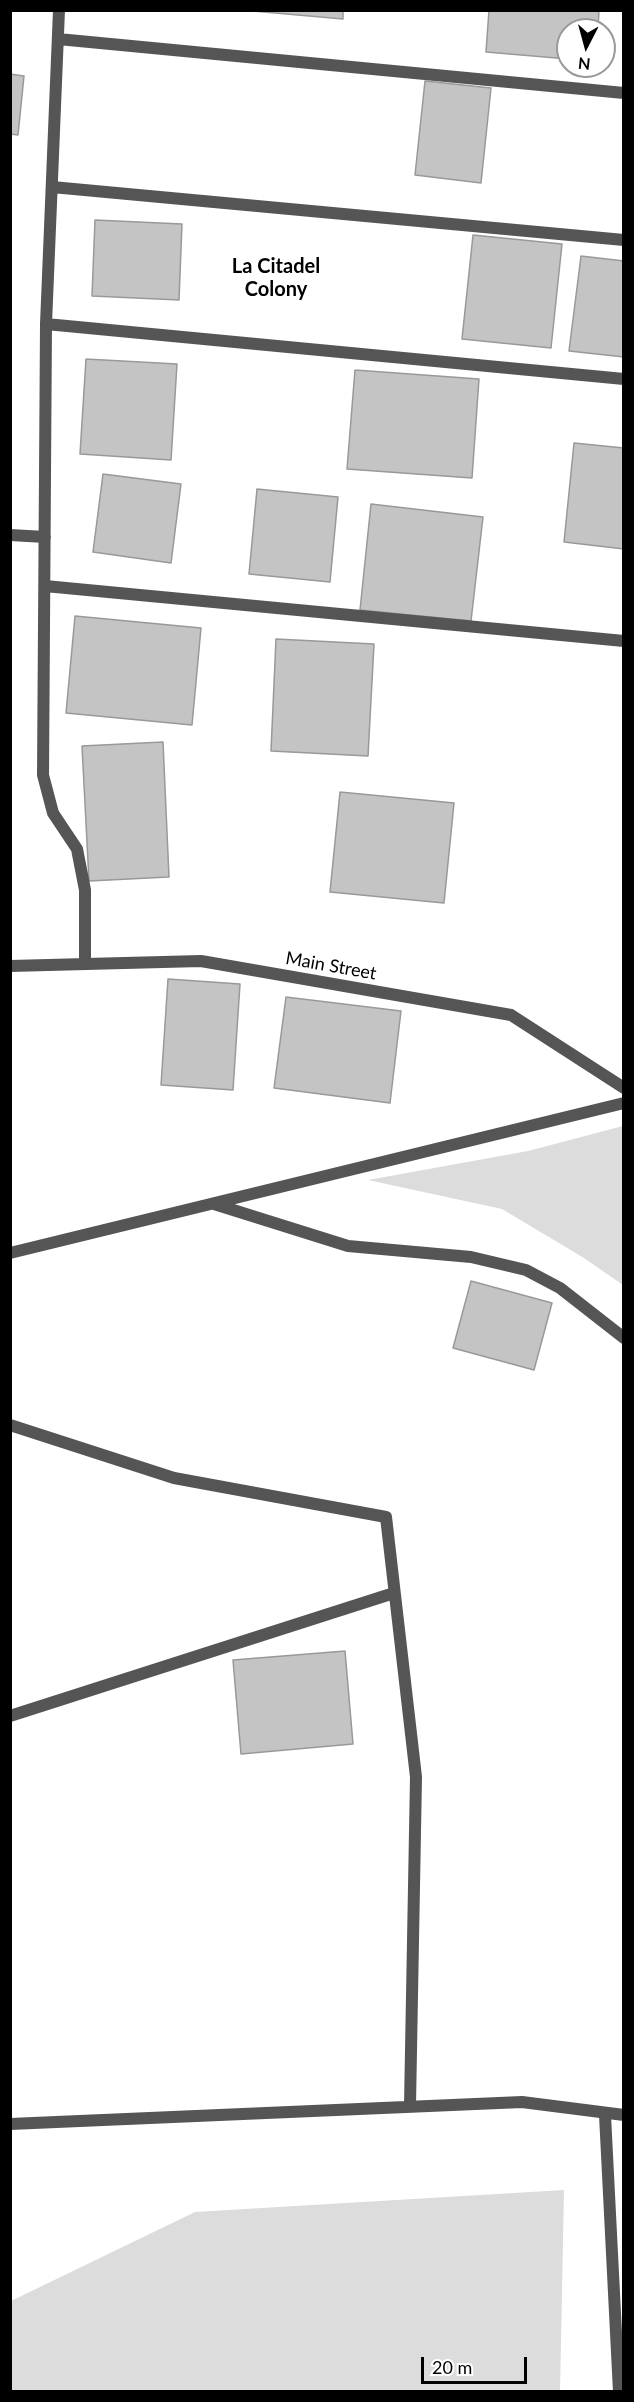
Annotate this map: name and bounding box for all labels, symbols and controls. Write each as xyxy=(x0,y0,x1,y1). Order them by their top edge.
north arrow xyxy=(556,18,616,78)
text: N xyxy=(577,54,591,75)
district label: La Citadel Colony xyxy=(232,255,320,302)
street label: Main Street xyxy=(284,947,378,985)
scale bar xyxy=(424,2345,530,2383)
text: 20 m xyxy=(432,2356,472,2378)

